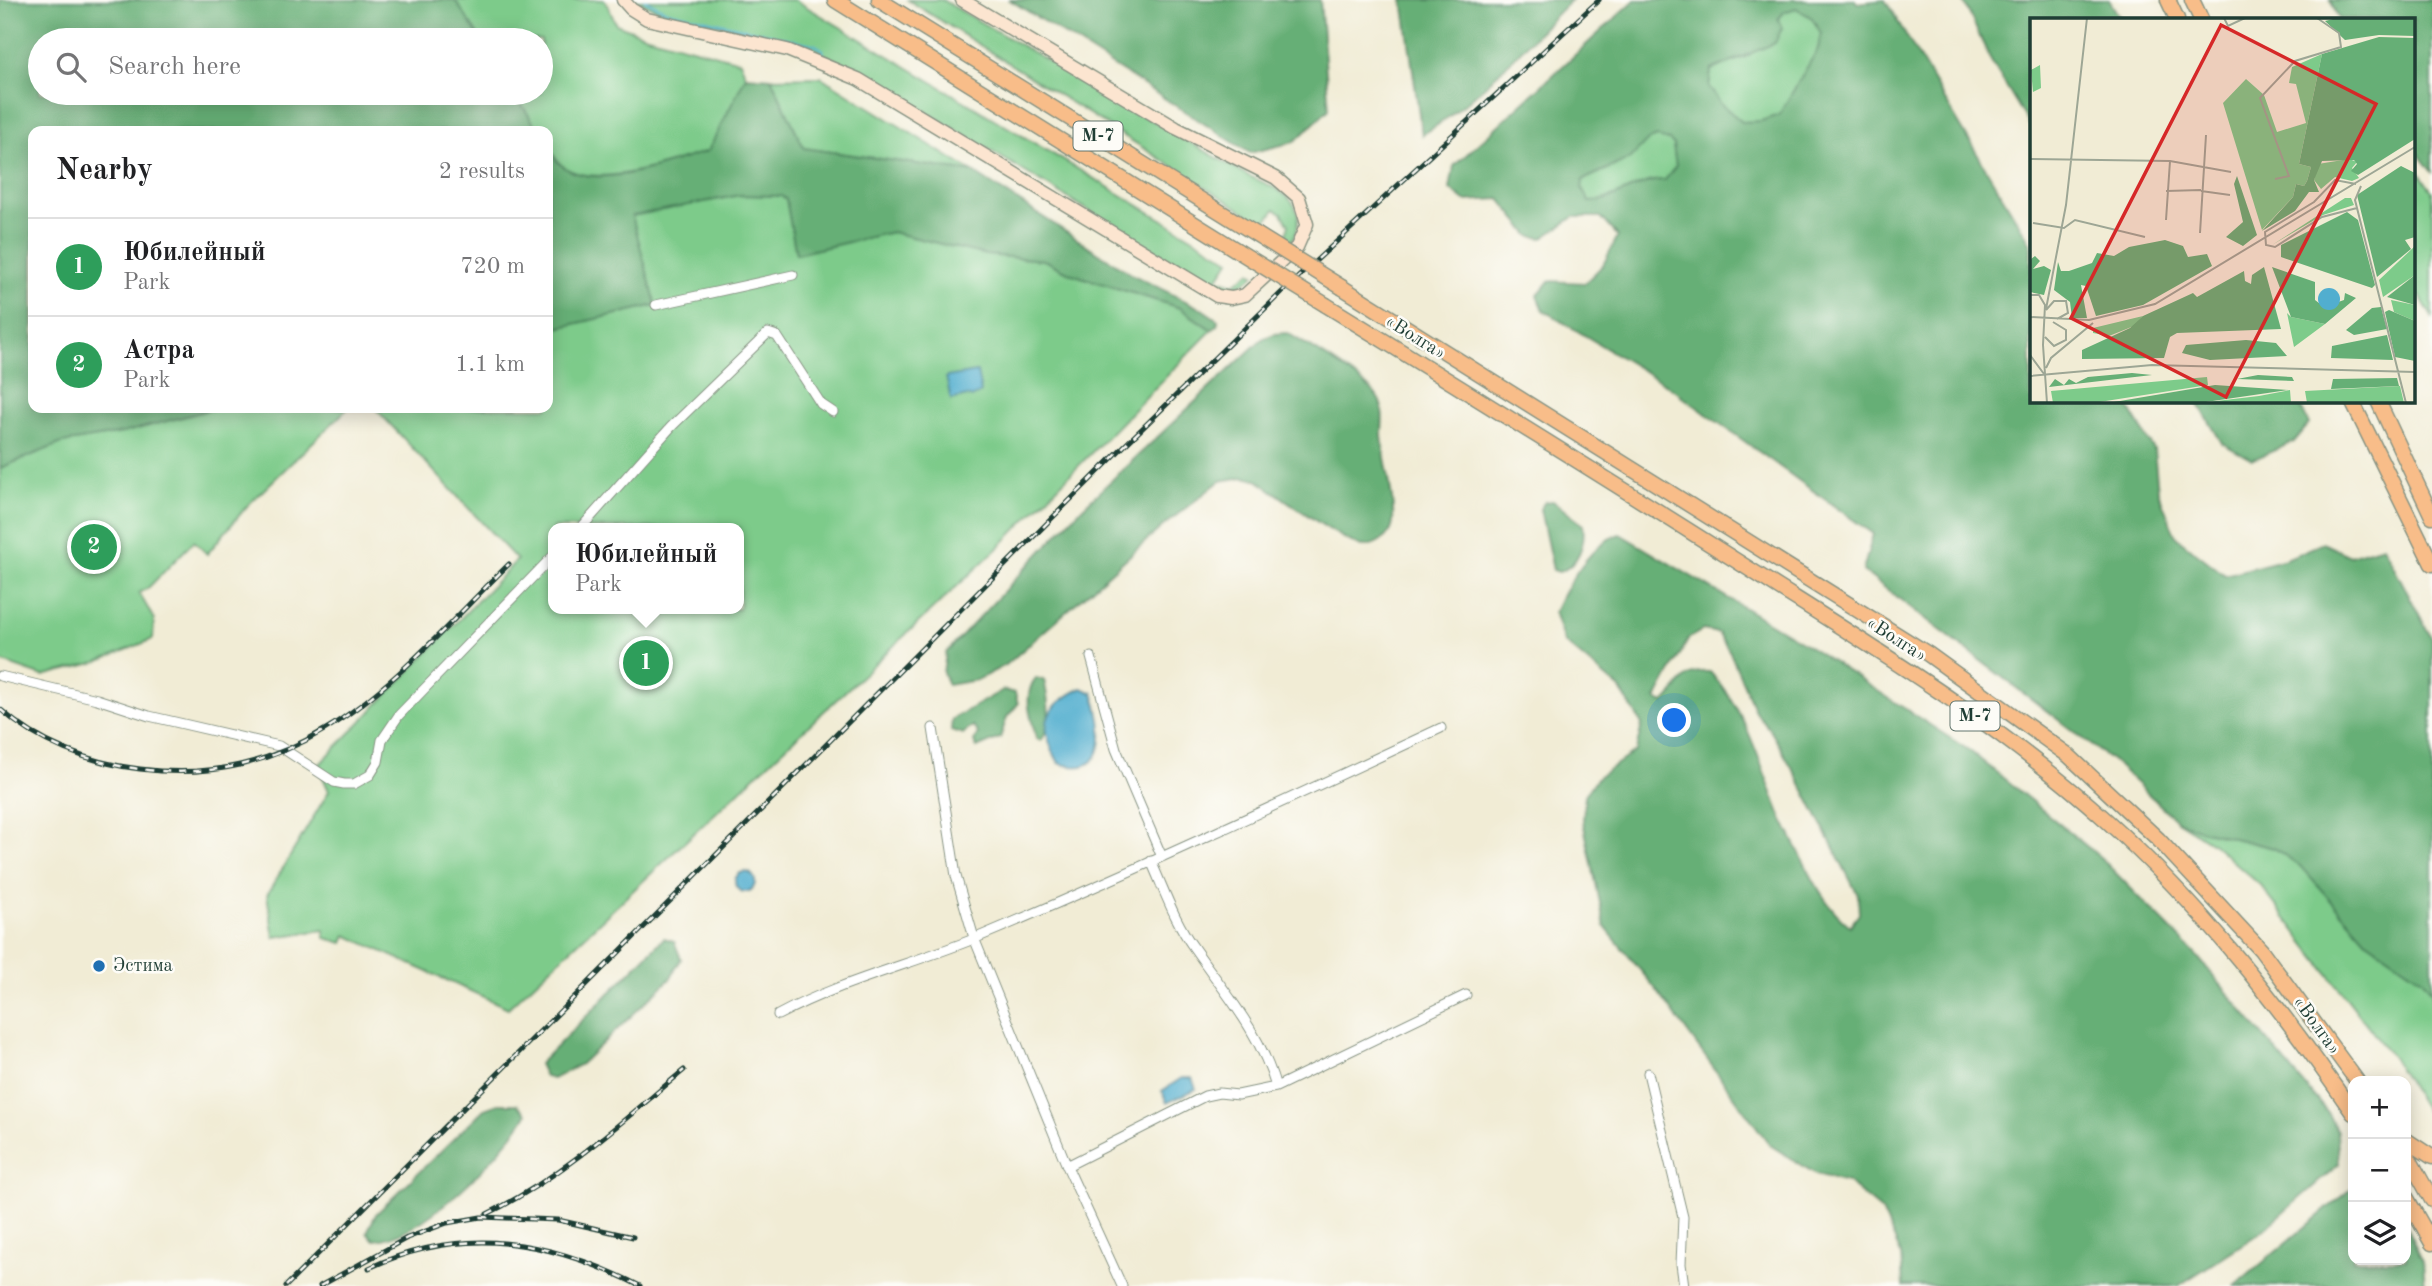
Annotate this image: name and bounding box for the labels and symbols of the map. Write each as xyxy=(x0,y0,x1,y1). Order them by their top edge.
inset map xyxy=(2030,18,2414,402)
road number: М-7 xyxy=(1074,121,1122,150)
street label: «Волга» xyxy=(1381,312,1449,364)
pin: 2 xyxy=(71,521,117,573)
street label: «Волга» xyxy=(1863,614,1929,666)
pin: 1 xyxy=(623,637,669,689)
road number: М-7 xyxy=(1951,702,2000,730)
your location xyxy=(1657,703,1691,737)
place label: Эстима xyxy=(113,957,174,976)
marker: Эстима xyxy=(91,958,107,974)
street label: «Волга» xyxy=(2288,993,2344,1059)

